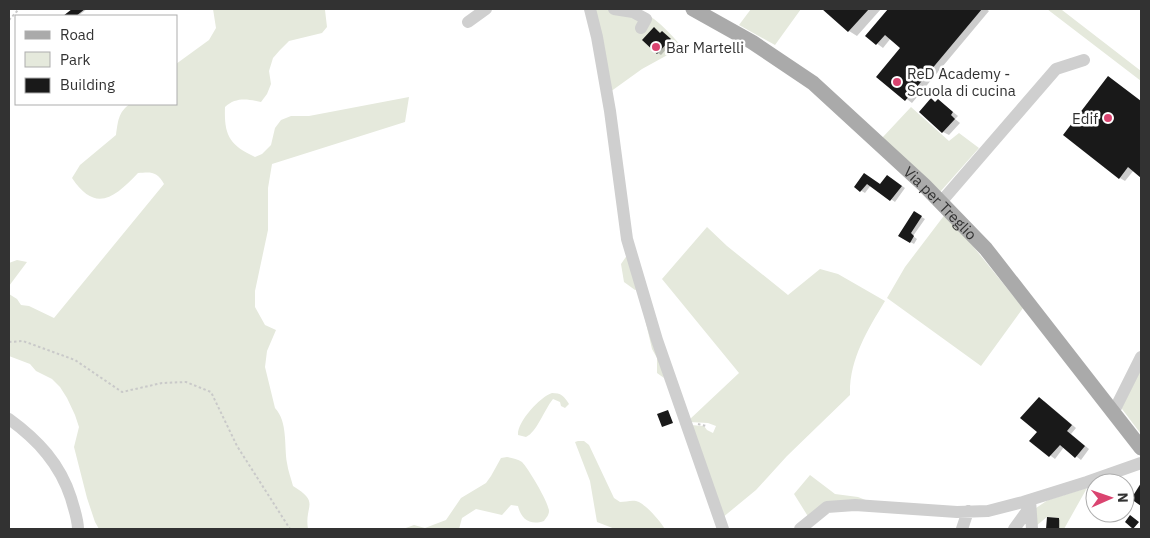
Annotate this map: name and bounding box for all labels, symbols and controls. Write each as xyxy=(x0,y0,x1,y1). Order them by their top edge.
legend xyxy=(15,15,178,105)
text: Road xyxy=(60,25,95,44)
place label: Bar Martelli xyxy=(666,38,744,57)
marker: Bar Martelli xyxy=(650,41,662,53)
text: Park xyxy=(60,50,90,69)
place label: ReD Academy - Scuola di cucina xyxy=(907,64,1016,100)
text: Building xyxy=(60,75,115,94)
marker: ReD Academy - Scuola di cucina xyxy=(891,76,903,88)
place label: Edif xyxy=(1072,109,1098,128)
marker: Edif xyxy=(1102,112,1114,124)
street label: Via per Treglio xyxy=(900,162,981,244)
north arrow xyxy=(1085,473,1135,523)
text: N xyxy=(1114,492,1132,503)

